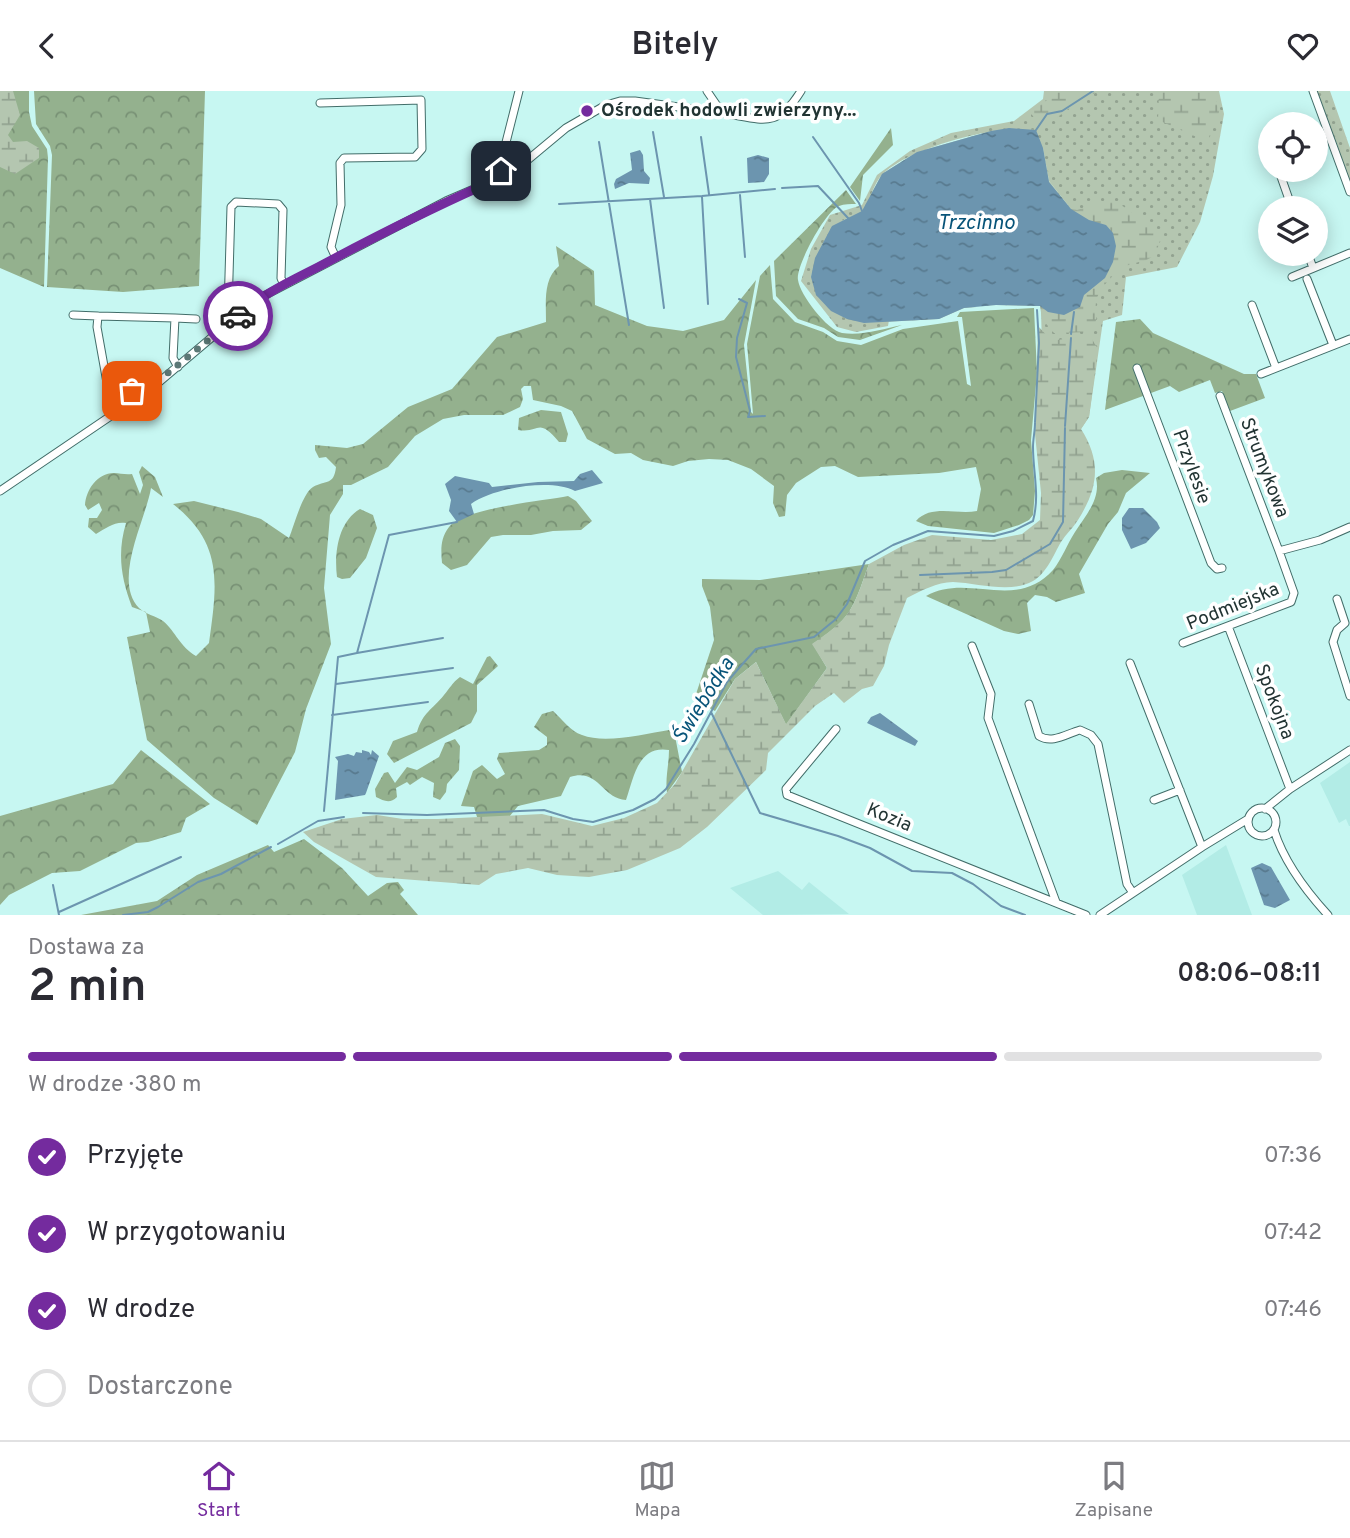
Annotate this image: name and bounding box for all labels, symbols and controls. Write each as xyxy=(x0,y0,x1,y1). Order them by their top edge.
text: Bitely xyxy=(631,26,719,66)
icon: back xyxy=(28,27,66,65)
icon: heart xyxy=(1284,27,1322,65)
place label: Ośrodek hodowli zwierzyny... xyxy=(601,99,856,123)
marker: Ośrodek hodowli zwierzyny... xyxy=(579,103,595,119)
map controls xyxy=(1258,112,1328,266)
button: locate xyxy=(1258,112,1328,182)
pin xyxy=(471,141,531,201)
icon: home xyxy=(482,152,520,190)
button: layers xyxy=(1258,196,1328,266)
water label: Trzcinno xyxy=(937,210,1016,237)
courier xyxy=(203,281,273,351)
icon: car xyxy=(219,297,257,335)
pin xyxy=(102,361,162,421)
icon: bag xyxy=(113,372,151,410)
street label: Strumykowa xyxy=(1234,415,1294,521)
street label: Przylesie xyxy=(1166,426,1216,508)
street label: Podmiejska xyxy=(1183,577,1283,637)
water label: Świebódka xyxy=(666,652,741,749)
street label: Spokojna xyxy=(1249,661,1299,743)
street label: Kozia xyxy=(863,798,915,838)
text: Dostawa za xyxy=(28,934,144,963)
text: 08:06–08:11 xyxy=(1177,958,1322,991)
text: 2 min xyxy=(28,959,147,1018)
text: W drodze · 380 m xyxy=(28,1071,202,1100)
icon: check xyxy=(28,1138,66,1176)
text: Przyjęte xyxy=(87,1140,184,1173)
text: 07:36 xyxy=(1264,1142,1322,1171)
icon: check xyxy=(28,1215,66,1253)
text: W przygotowaniu xyxy=(87,1217,286,1250)
text: 07:42 xyxy=(1263,1219,1322,1248)
icon: check xyxy=(28,1292,66,1330)
text: W drodze xyxy=(87,1294,195,1327)
text: 07:46 xyxy=(1264,1296,1322,1325)
text: Dostarczone xyxy=(87,1371,233,1404)
tab: Start xyxy=(197,1457,240,1523)
tab: Mapa xyxy=(635,1457,680,1523)
tab: Zapisane xyxy=(1075,1457,1153,1523)

